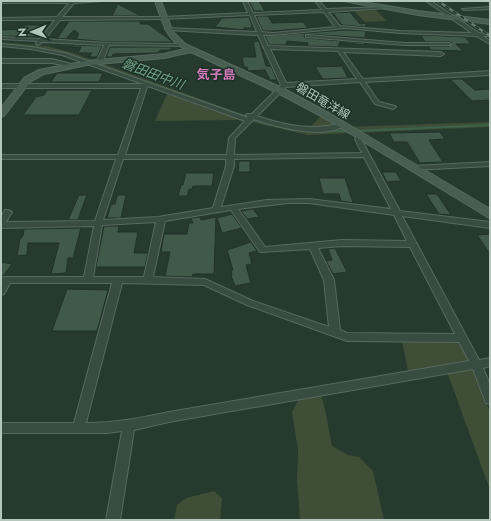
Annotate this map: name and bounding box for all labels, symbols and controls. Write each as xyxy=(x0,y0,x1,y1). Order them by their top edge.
north arrow xyxy=(12,12,52,52)
text: N xyxy=(14,28,30,37)
water label: 磐田田中川 xyxy=(119,54,189,95)
district label: 気子島 xyxy=(196,65,236,84)
street label: 磐田竜洋線 xyxy=(293,78,353,124)

